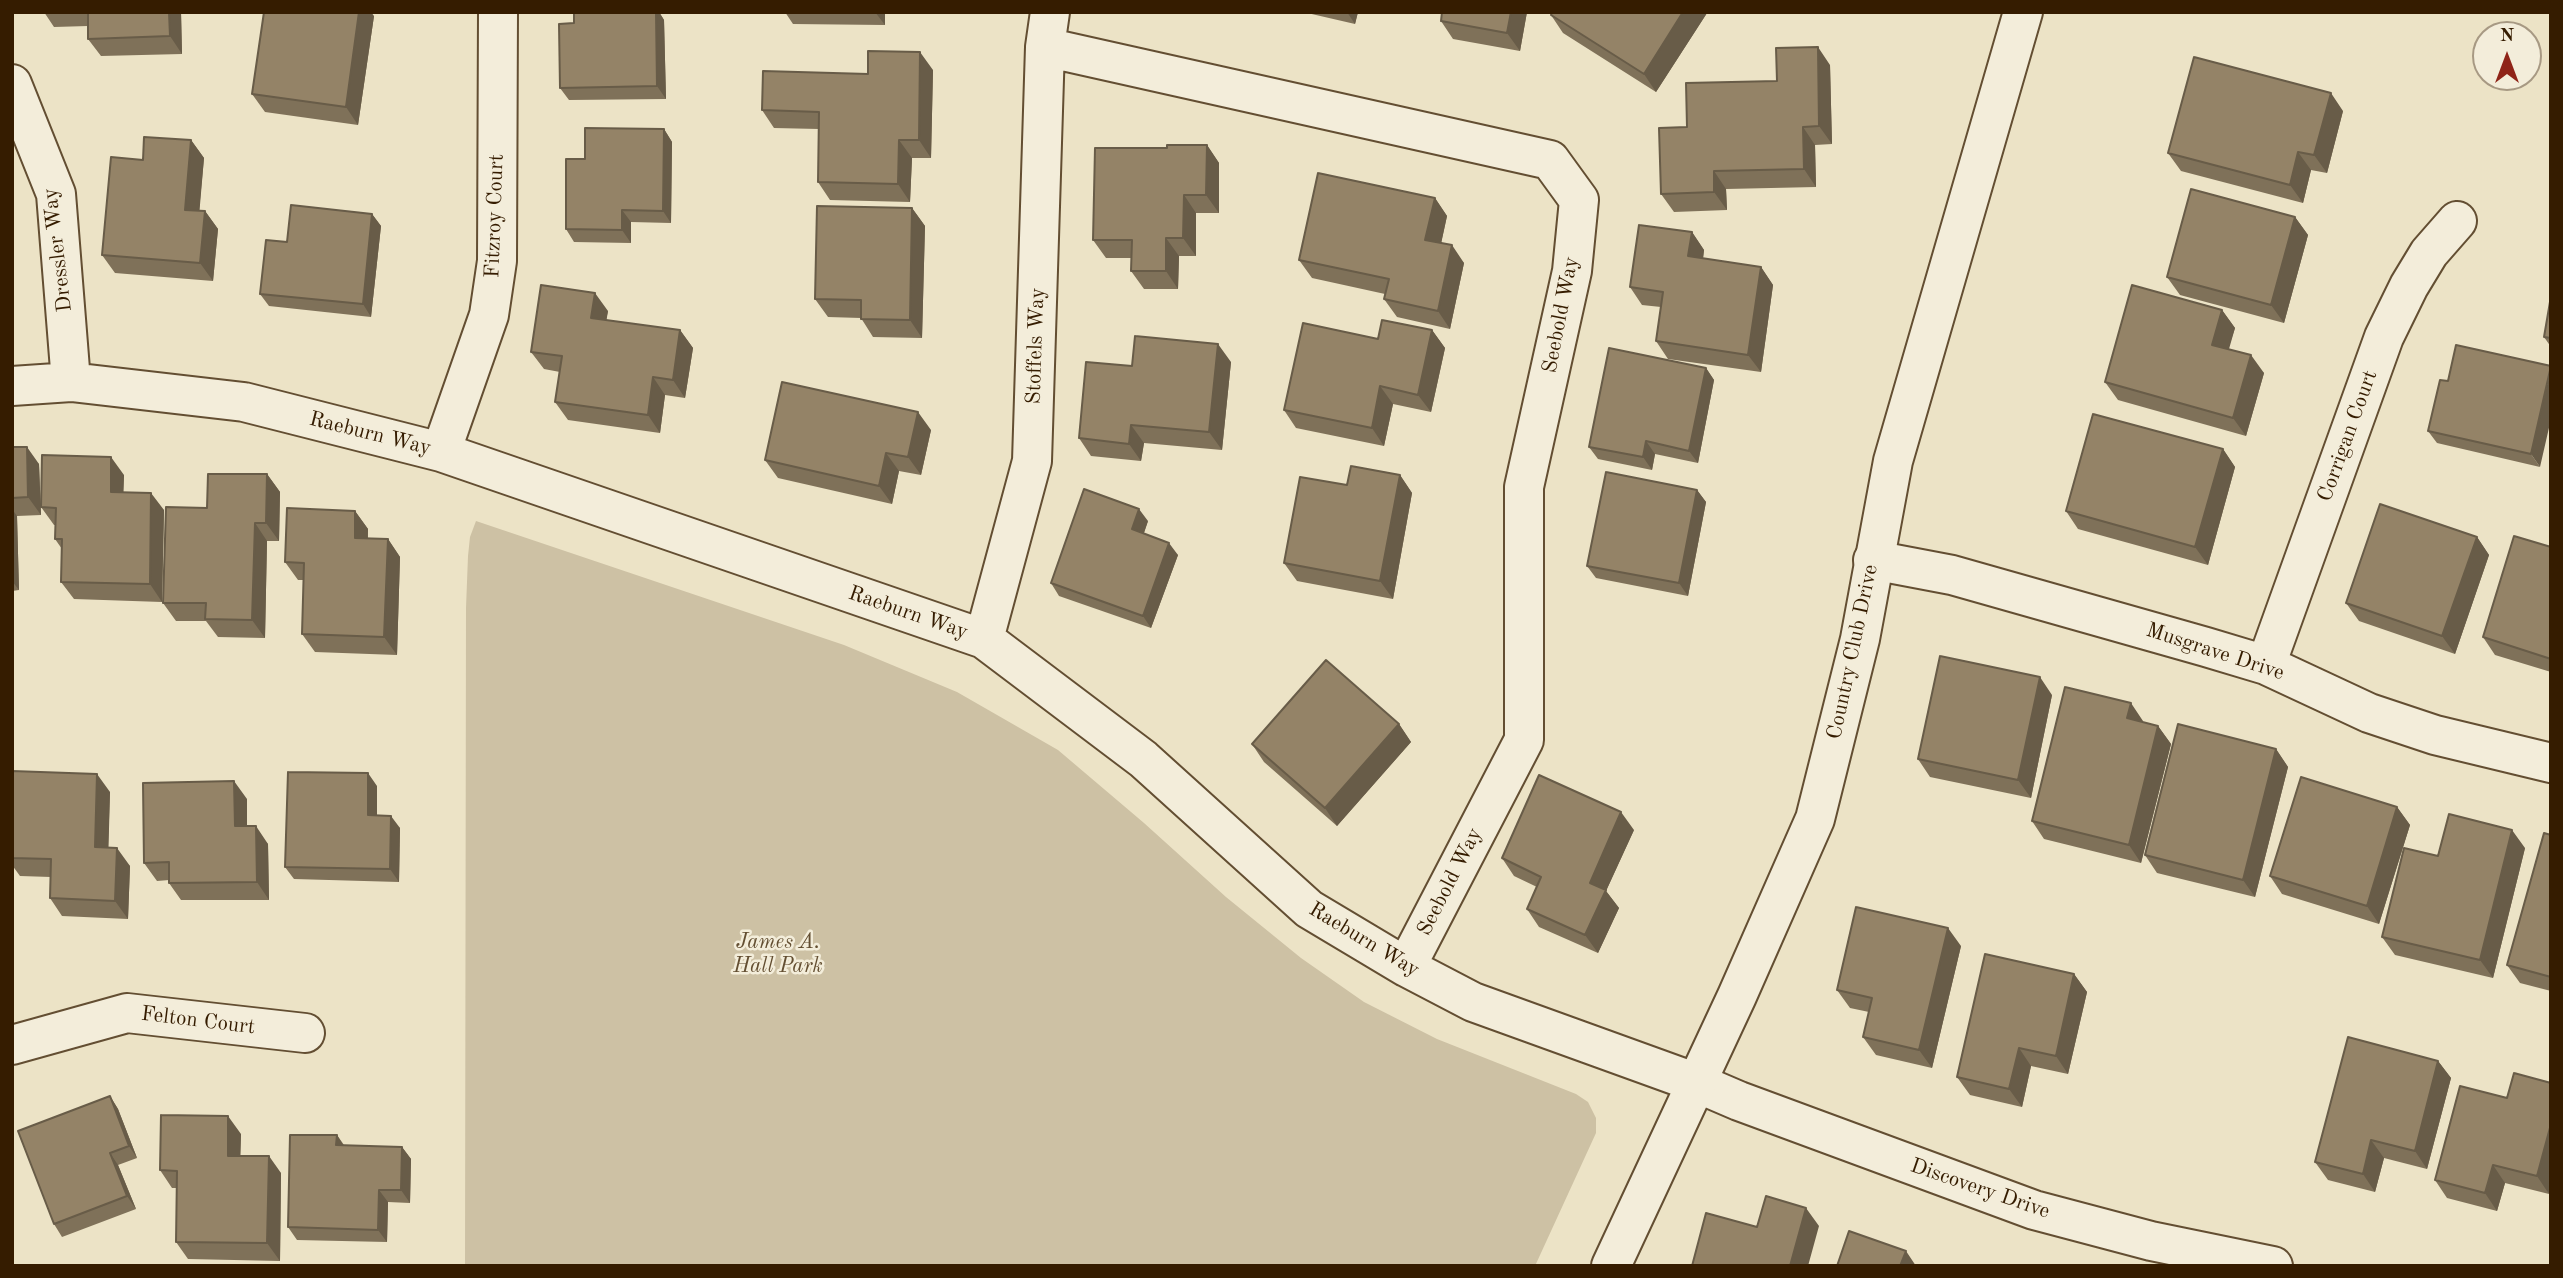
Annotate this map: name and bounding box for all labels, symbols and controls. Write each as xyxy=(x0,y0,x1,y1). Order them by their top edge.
north arrow xyxy=(2472,21,2542,91)
text: N xyxy=(2500,27,2514,46)
street label: Fitzroy Court xyxy=(480,154,510,278)
street label: Dressler Way xyxy=(38,187,78,313)
street label: Seebold Way xyxy=(1537,255,1585,375)
street label: Stoffels Way xyxy=(1021,287,1051,405)
street label: Corrigan Court xyxy=(2313,367,2383,505)
street label: Raeburn Way xyxy=(306,407,434,461)
street label: Country Club Drive xyxy=(1822,562,1884,742)
street label: Raeburn Way xyxy=(845,581,971,645)
street label: Musgrave Drive xyxy=(2143,618,2287,686)
street label: Seebold Way xyxy=(1412,824,1488,940)
street label: Raeburn Way xyxy=(1304,897,1424,983)
park label: James A. Hall Park xyxy=(733,929,823,979)
street label: Felton Court xyxy=(140,1002,256,1040)
street label: Discovery Drive xyxy=(1907,1153,2053,1225)

